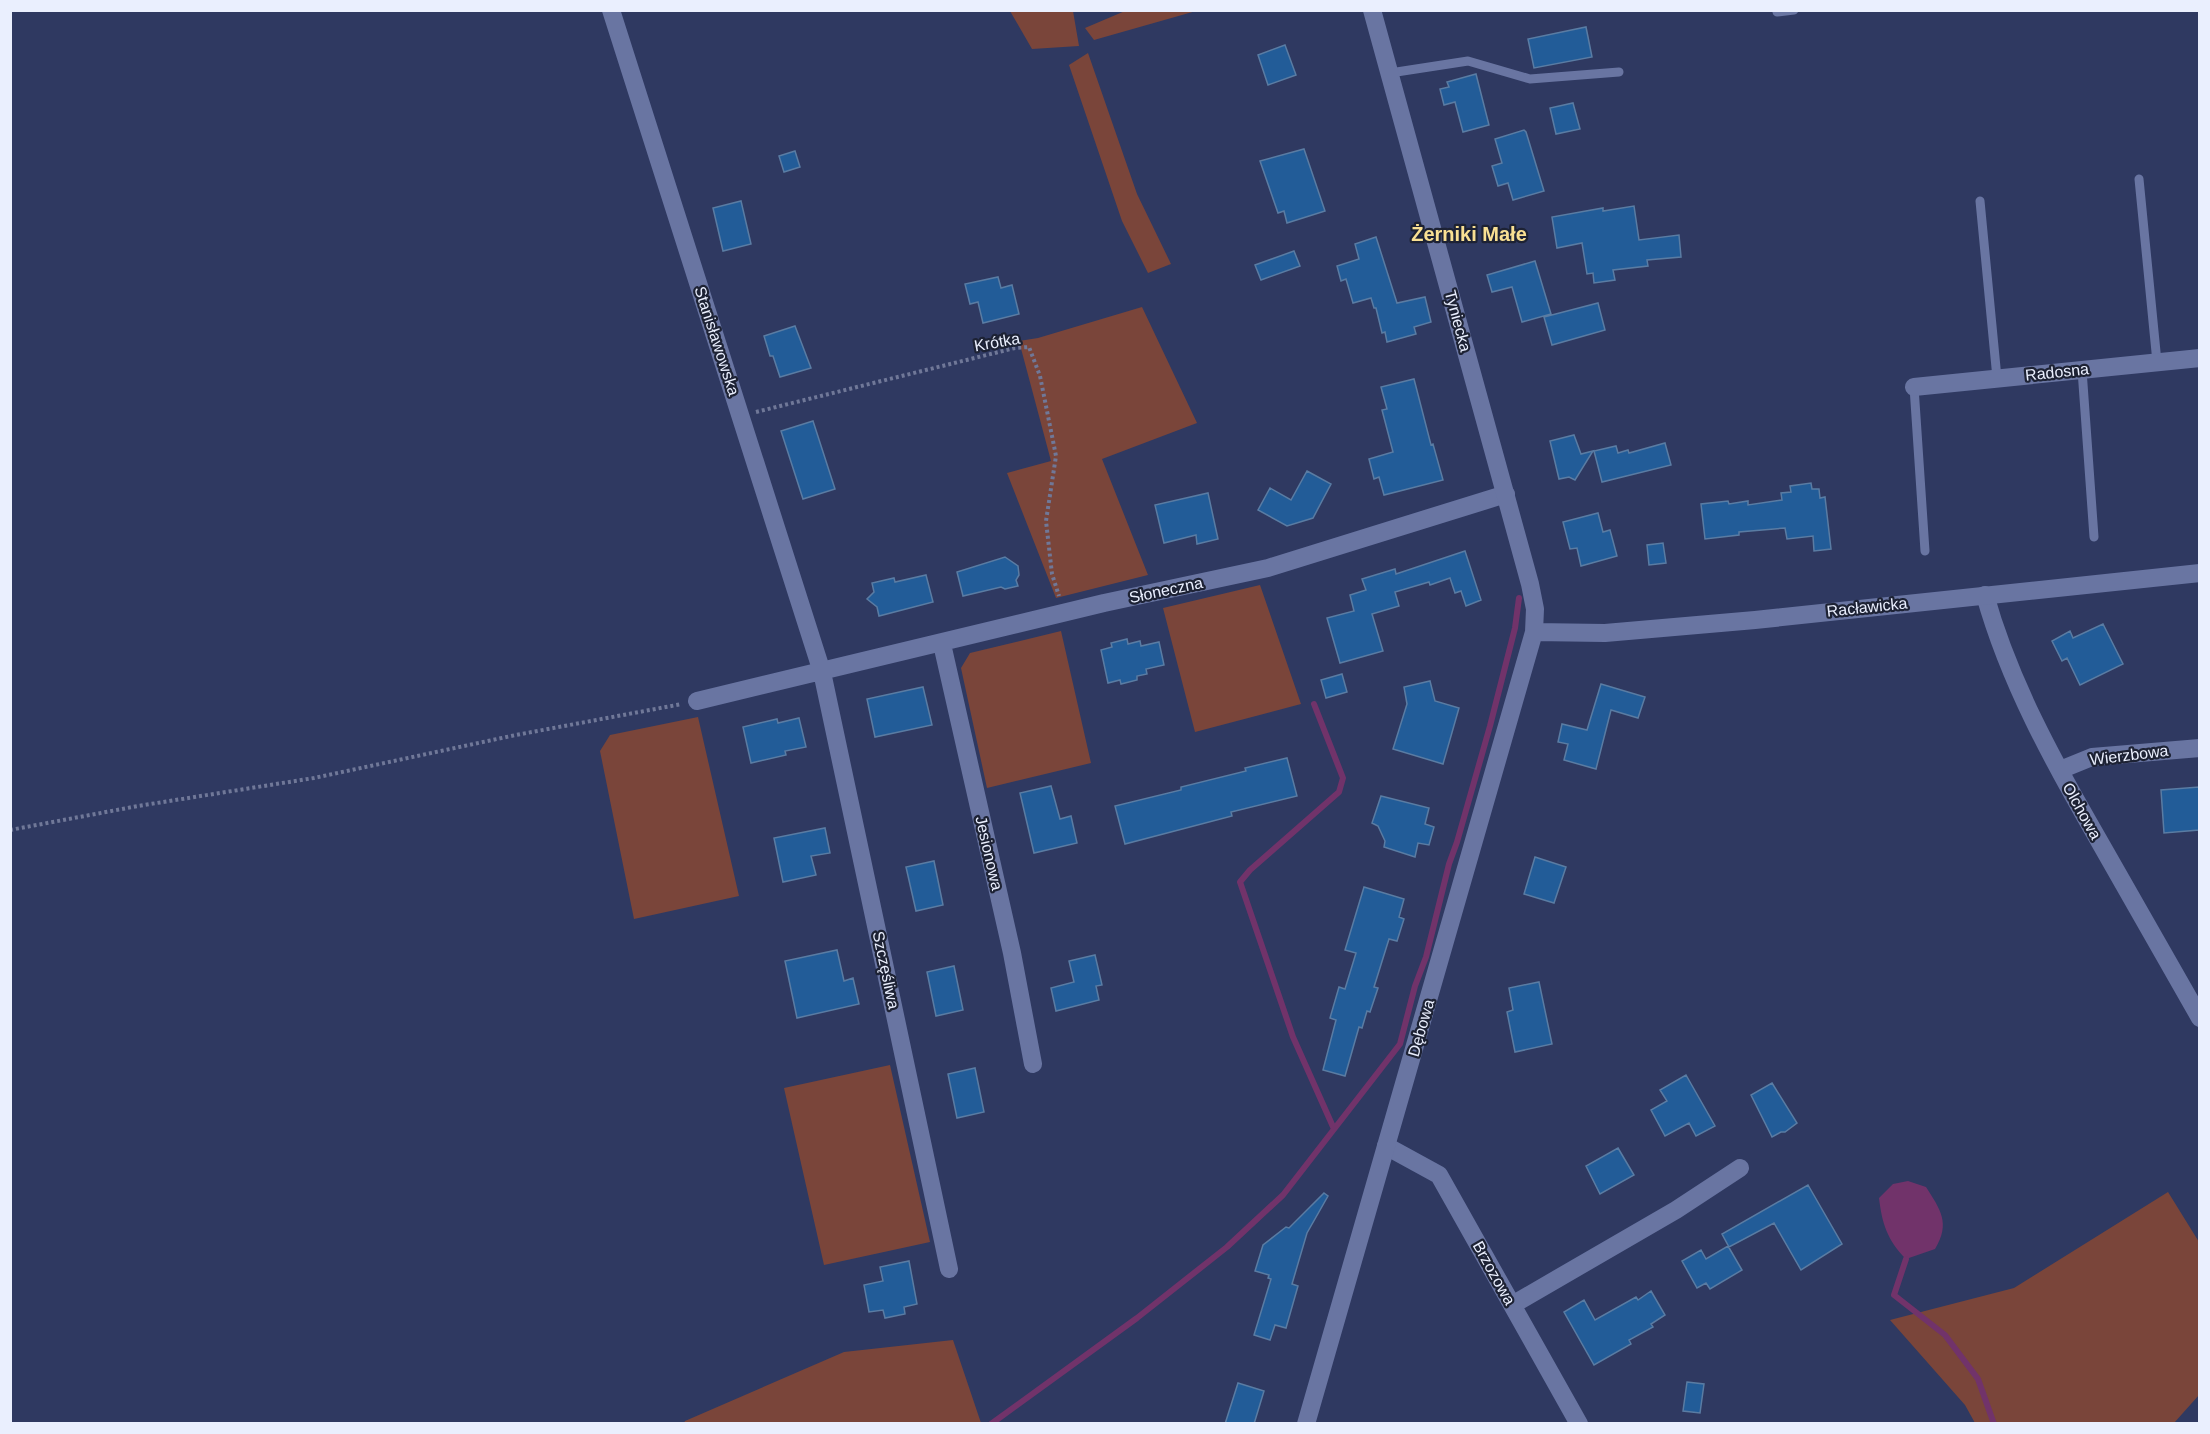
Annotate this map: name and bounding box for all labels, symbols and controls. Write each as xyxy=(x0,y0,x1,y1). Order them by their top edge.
district label: Żerniki Małe xyxy=(1411,223,1527,245)
street label: Stanisławowska xyxy=(691,284,743,398)
street label: Tyniecka xyxy=(1442,288,1474,354)
street label: Krótka xyxy=(973,330,1021,354)
street label: Radosna xyxy=(2024,360,2090,384)
street label: Słoneczna xyxy=(1128,574,1204,606)
street label: Racławicka xyxy=(1826,594,1908,620)
street label: Wierzbowa xyxy=(2089,742,2169,768)
street label: Olchowa xyxy=(2059,780,2105,842)
street label: Jesionowa xyxy=(972,814,1006,892)
street label: Szczęśliwa xyxy=(869,930,903,1011)
street label: Dębowa xyxy=(1405,997,1437,1059)
street label: Brzozowa xyxy=(1470,1238,1519,1308)

